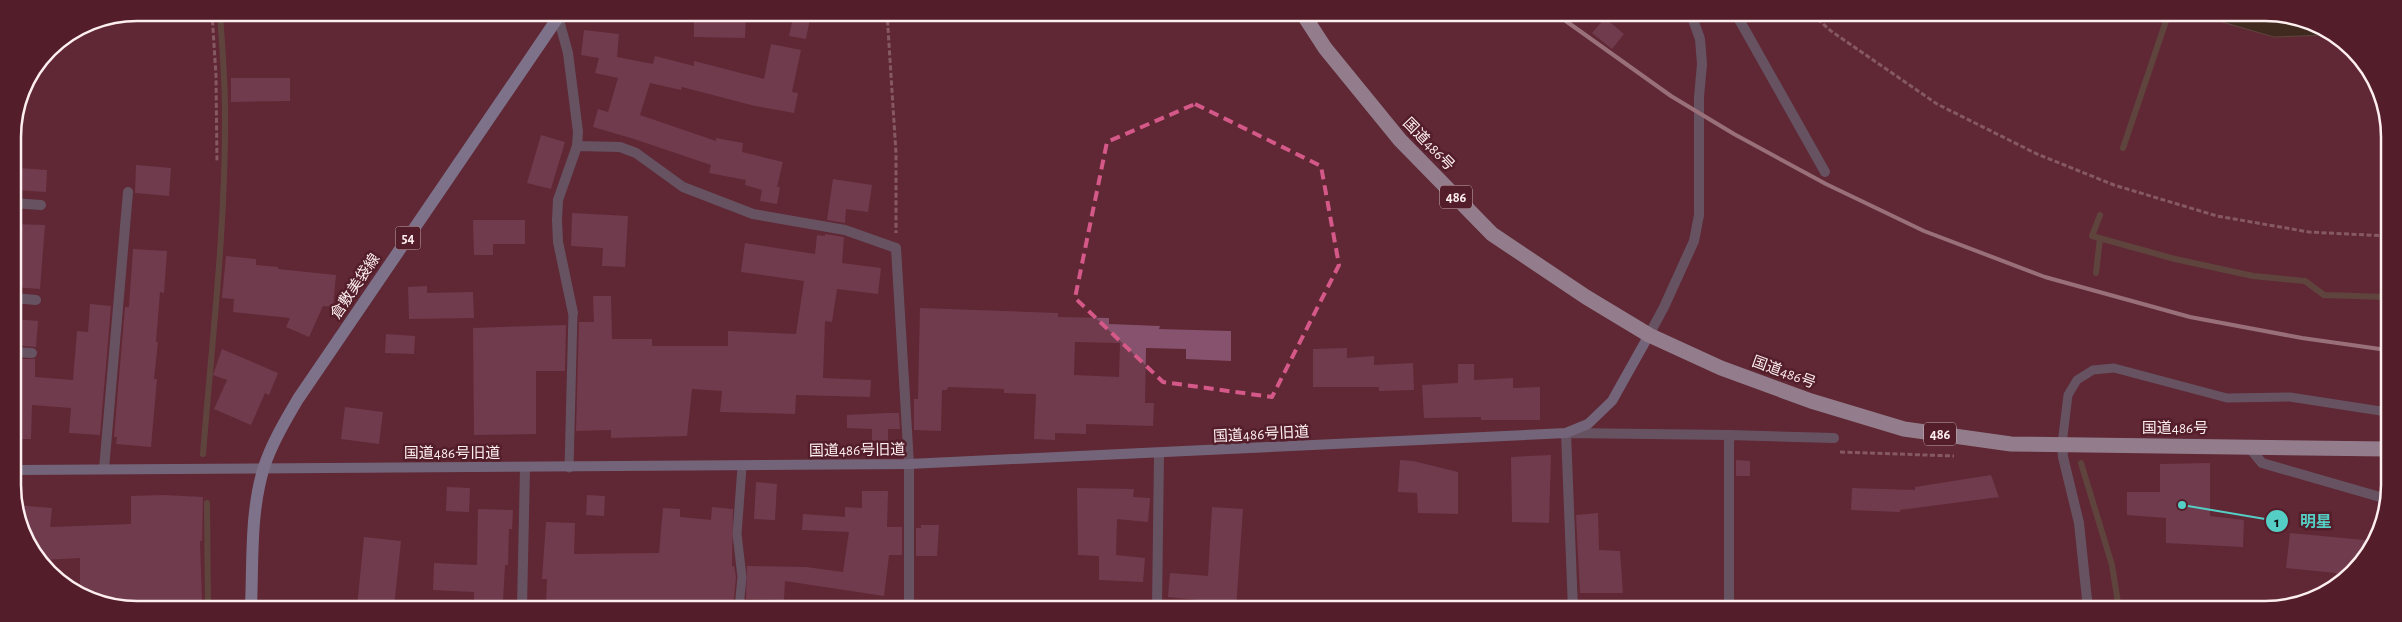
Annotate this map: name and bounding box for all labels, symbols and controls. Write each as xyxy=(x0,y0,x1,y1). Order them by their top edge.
street label: 国道486号 xyxy=(1400,115,1458,173)
road number: 486 xyxy=(1440,186,1472,208)
road number: 54 xyxy=(396,227,420,250)
street label: 倉敷美袋線 xyxy=(327,250,383,322)
street label: 国道486号 xyxy=(1750,353,1818,391)
street label: 国道486号 xyxy=(2142,420,2208,436)
road number: 486 xyxy=(1924,422,1956,446)
street label: 国道486号旧道 xyxy=(1212,423,1310,445)
street label: 国道486号旧道 xyxy=(809,441,905,459)
street label: 国道486号旧道 xyxy=(404,445,500,461)
callout: 明星 xyxy=(2265,506,2342,537)
text: 明星 xyxy=(2300,514,2332,530)
text: 1 xyxy=(2274,515,2280,530)

